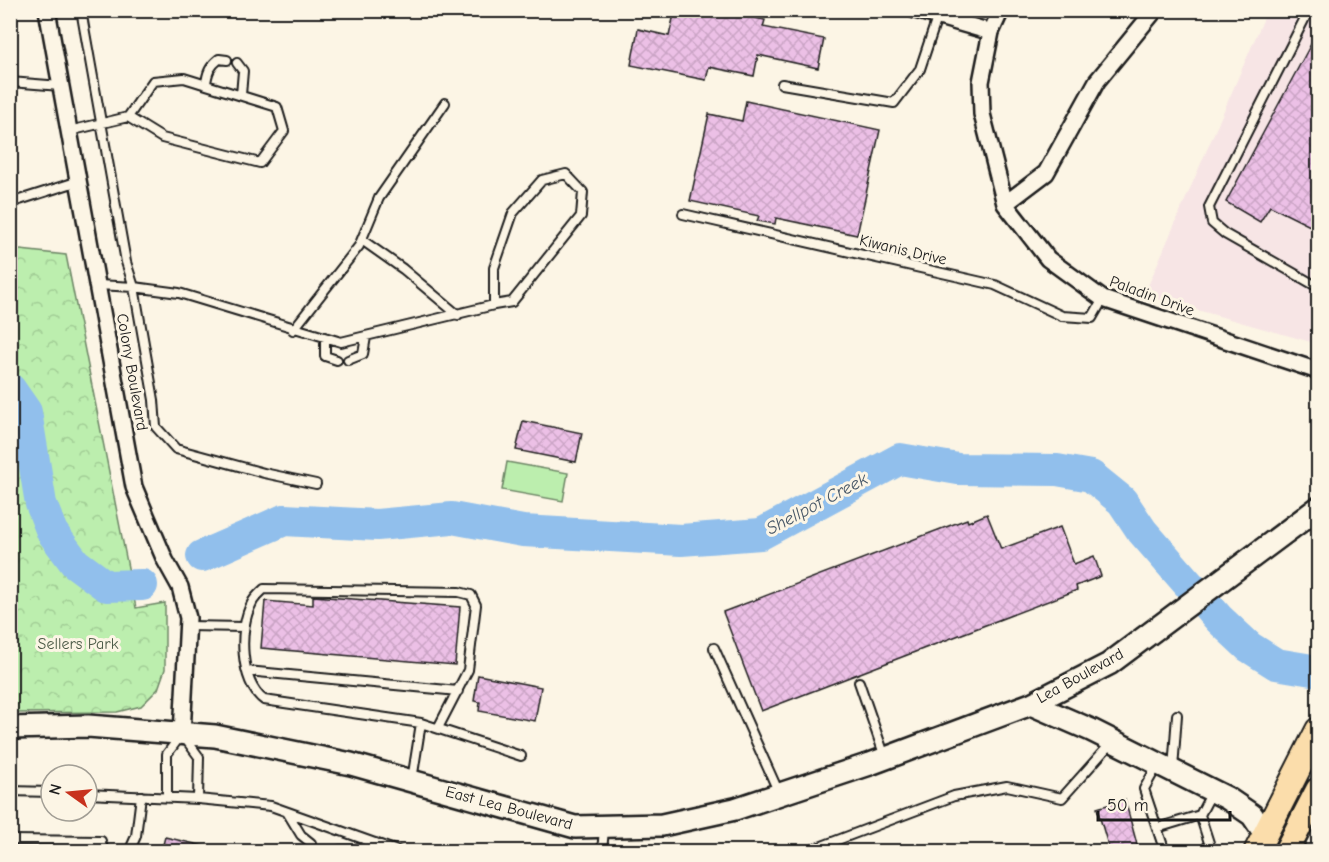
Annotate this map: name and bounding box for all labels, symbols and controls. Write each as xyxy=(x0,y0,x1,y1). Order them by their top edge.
street label: Kiwanis Drive xyxy=(858,231,948,269)
street label: Paladin Drive xyxy=(1107,272,1197,320)
street label: Colony Boulevard xyxy=(113,312,151,432)
water label: Shellpot Creek xyxy=(763,468,872,540)
park label: Sellers Park xyxy=(38,635,119,653)
street label: Lea Boulevard xyxy=(1033,645,1127,707)
north arrow xyxy=(39,763,99,823)
text: N xyxy=(45,782,66,797)
street label: East Lea Boulevard xyxy=(443,782,575,834)
scale bar xyxy=(1098,784,1230,822)
text: 50 m xyxy=(1107,795,1149,816)

